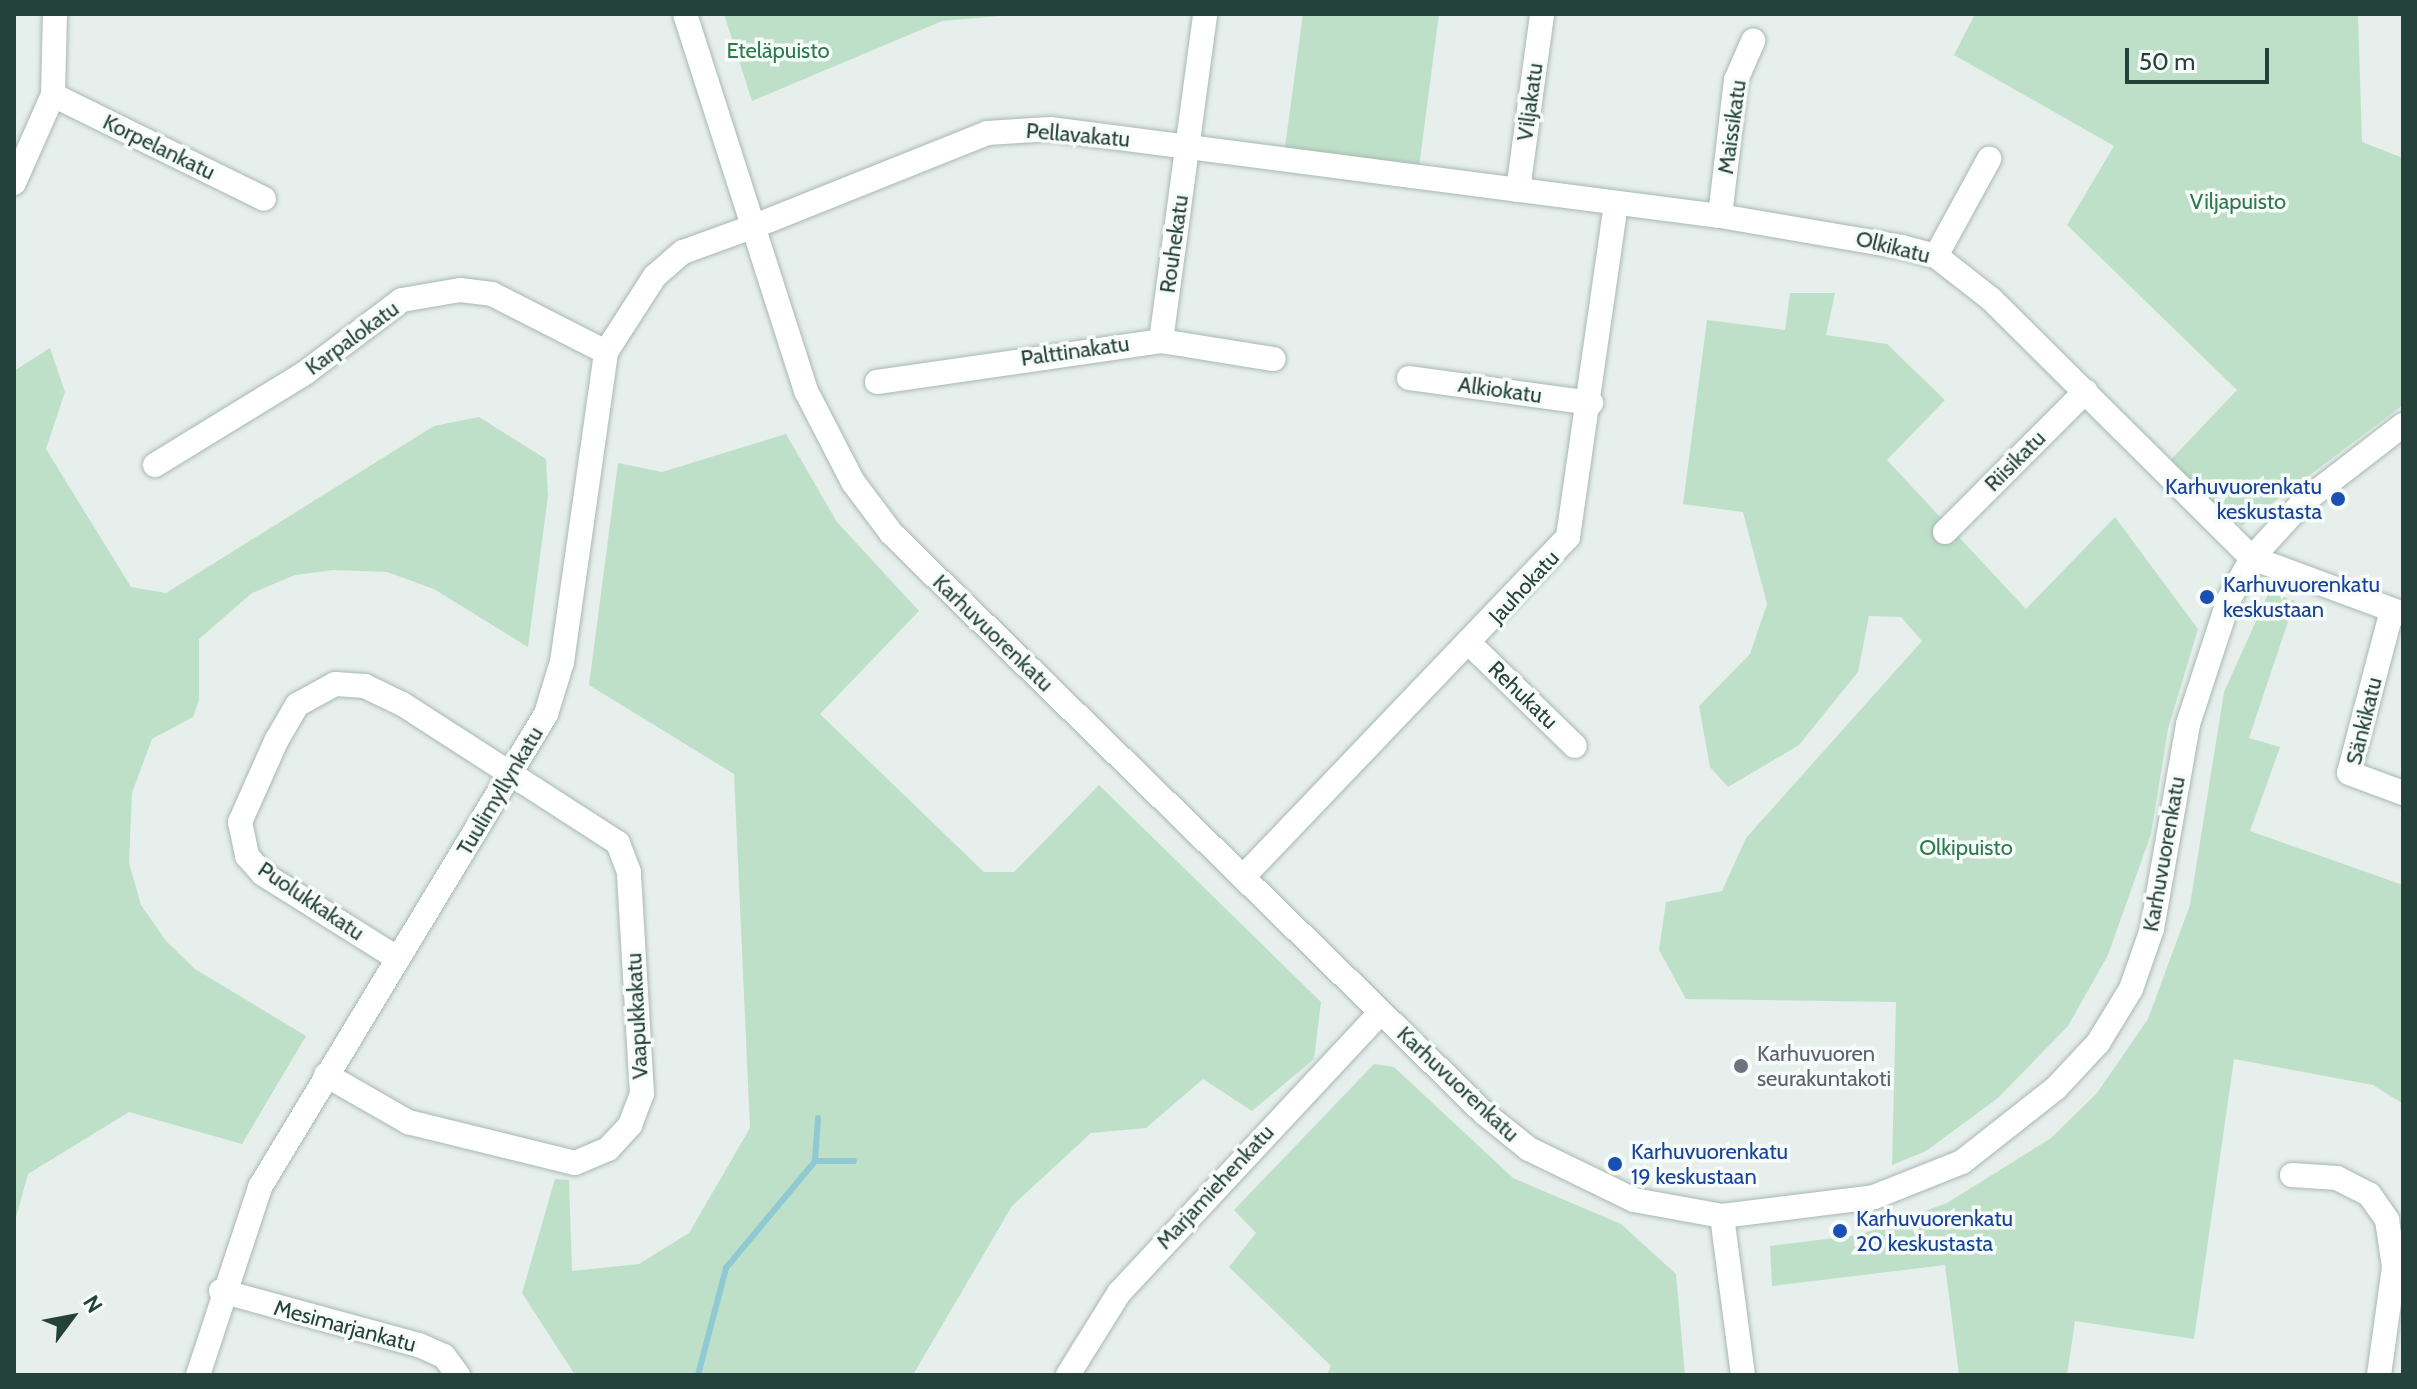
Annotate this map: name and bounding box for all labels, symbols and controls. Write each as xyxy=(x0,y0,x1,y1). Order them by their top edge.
scale bar xyxy=(2129,32,2273,82)
park label: Eteläpuisto xyxy=(726,38,830,64)
text: 50 m xyxy=(2139,47,2195,76)
street label: Viljakatu xyxy=(1511,61,1549,143)
street label: Maissikatu xyxy=(1712,78,1752,176)
street label: Korpelankatu xyxy=(99,109,219,185)
street label: Pellavakatu xyxy=(1025,117,1131,153)
park label: Viljapuisto xyxy=(2190,189,2286,215)
street label: Rouhekatu xyxy=(1154,193,1194,295)
street label: Olkikatu xyxy=(1853,225,1933,269)
street label: Karpalokatu xyxy=(300,295,404,381)
street label: Palttinakatu xyxy=(1019,330,1131,372)
street label: Alkiokatu xyxy=(1456,371,1544,409)
street label: Riisikatu xyxy=(1979,425,2051,497)
place label: Karhuvuorenkatu keskustasta xyxy=(2165,473,2322,524)
marker: Karhuvuorenkatu keskustasta xyxy=(2329,490,2347,508)
street label: Jauhokatu xyxy=(1483,545,1565,629)
street label: Karhuvuorenkatu xyxy=(927,569,1059,697)
place label: Karhuvuorenkatu keskustaan xyxy=(2223,571,2380,622)
marker: Karhuvuorenkatu keskustaan xyxy=(2198,588,2216,606)
street label: Rehukatu xyxy=(1483,655,1563,735)
street label: Sänkikatu xyxy=(2340,675,2388,767)
street label: Tuulimyllynkatu xyxy=(451,722,549,860)
street label: Karhuvuorenkatu xyxy=(2137,774,2191,934)
park label: Olkipuisto xyxy=(1919,835,2013,861)
street label: Puolukkakatu xyxy=(253,856,369,946)
street label: Vaapukkakatu xyxy=(621,952,653,1080)
street label: Karhuvuorenkatu xyxy=(1392,1021,1524,1147)
place label: Karhuvuoren seurakuntakoti xyxy=(1757,1040,1891,1092)
marker: Karhuvuoren seurakuntakoti xyxy=(1732,1057,1750,1075)
street label: Marjamiehenkatu xyxy=(1151,1119,1279,1255)
place label: Karhuvuorenkatu 19 keskustaan xyxy=(1631,1138,1788,1190)
marker: Karhuvuorenkatu 19 keskustaan xyxy=(1606,1155,1624,1173)
place label: Karhuvuorenkatu 20 keskustasta xyxy=(1856,1205,2013,1256)
marker: Karhuvuorenkatu 20 keskustasta xyxy=(1831,1222,1849,1240)
north arrow xyxy=(32,1277,112,1357)
text: N xyxy=(77,1290,108,1318)
street label: Mesimarjankatu xyxy=(271,1294,419,1358)

